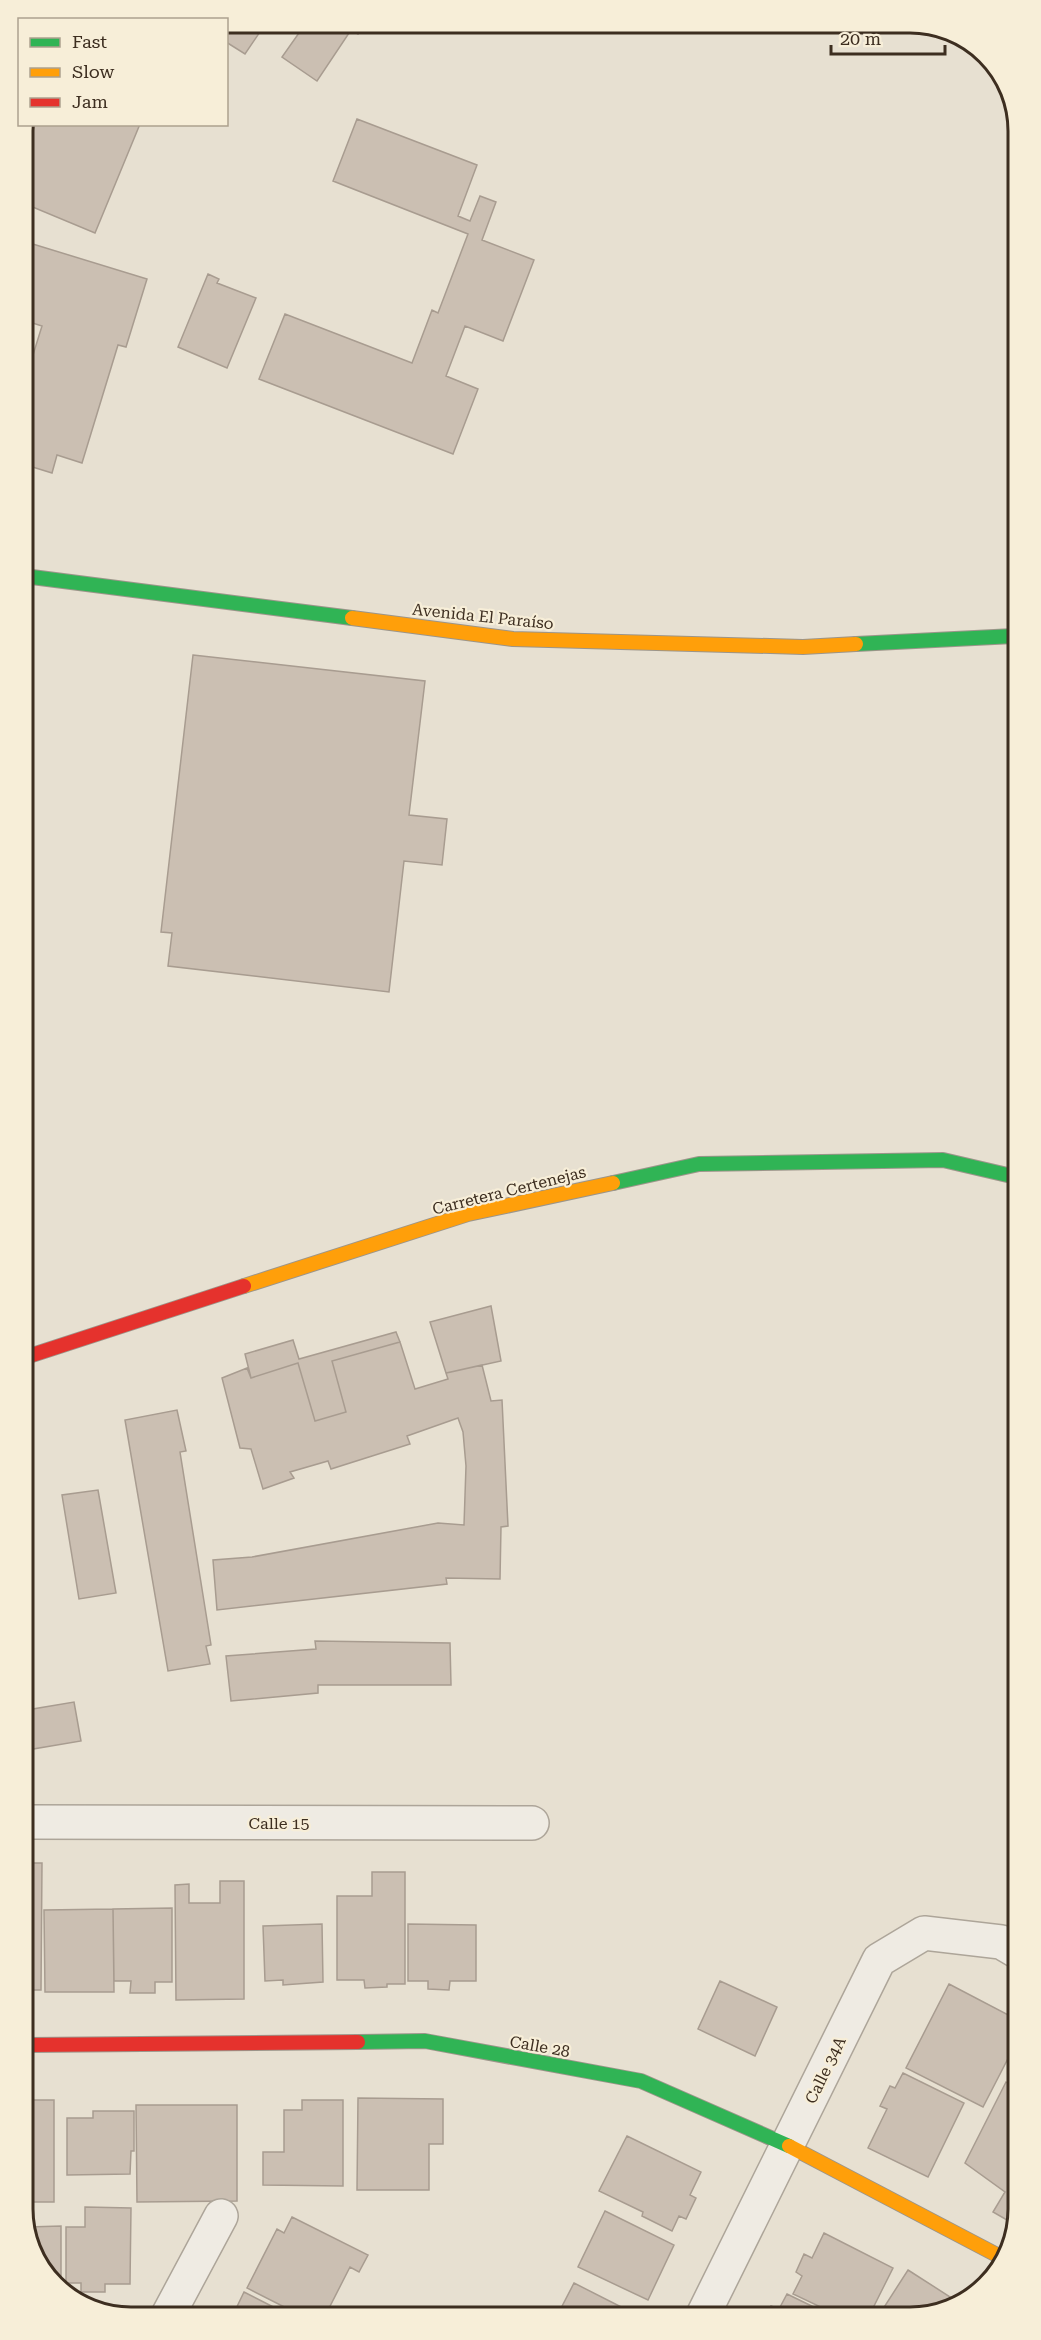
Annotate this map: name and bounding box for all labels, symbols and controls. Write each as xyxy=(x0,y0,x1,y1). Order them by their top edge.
legend xyxy=(18,18,228,126)
scale bar xyxy=(831,18,945,56)
text: 20 m xyxy=(840,28,881,49)
text: Fast xyxy=(72,31,107,52)
text: Slow xyxy=(72,61,114,82)
text: Jam xyxy=(72,91,108,112)
street label: Avenida El Paraíso xyxy=(411,600,555,633)
street label: Carretera Certenejas xyxy=(430,1162,588,1219)
street label: Calle 15 xyxy=(249,1814,309,1833)
street label: Calle 28 xyxy=(508,2032,572,2061)
street label: Calle 34A xyxy=(801,2033,850,2107)

